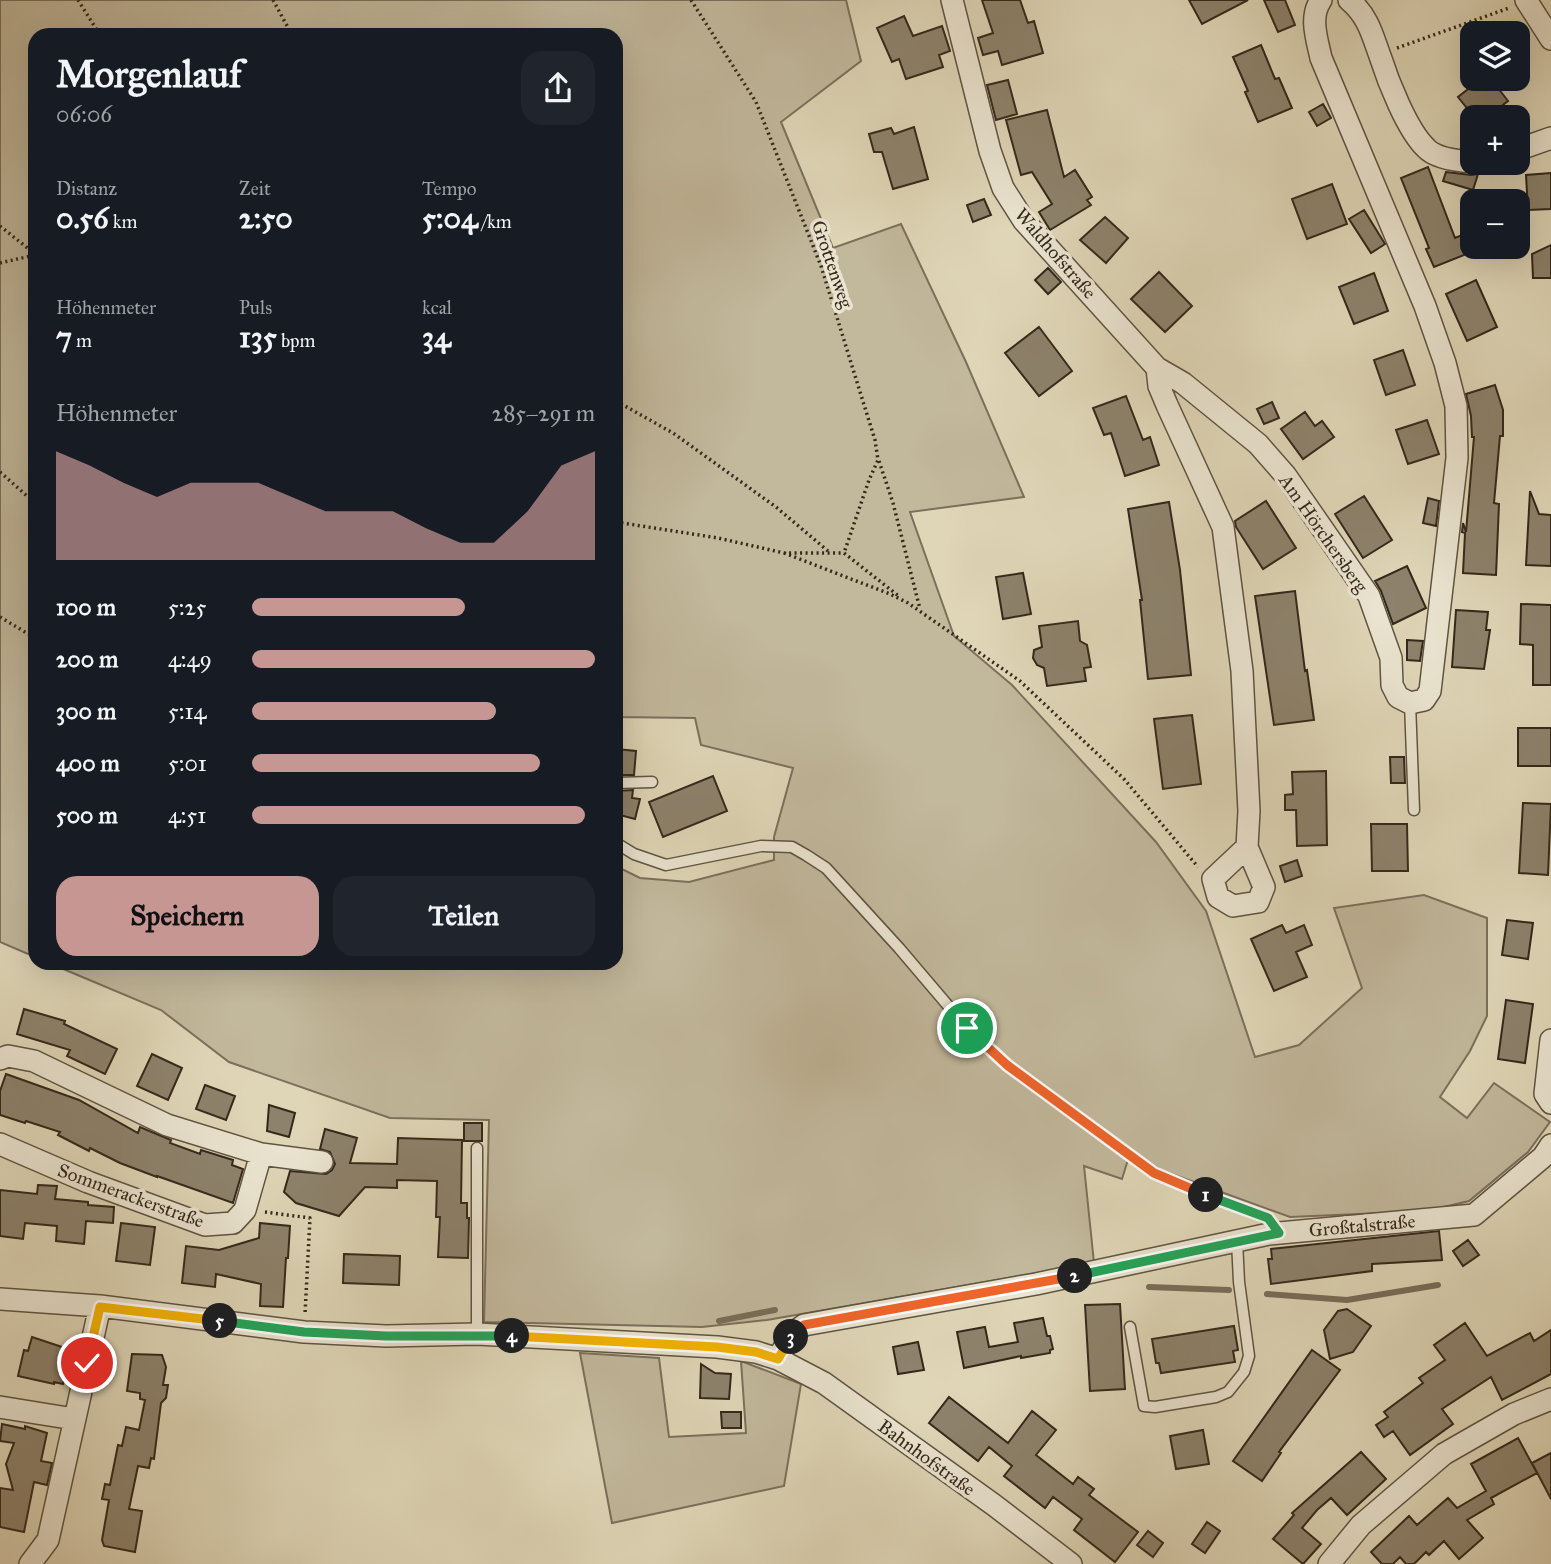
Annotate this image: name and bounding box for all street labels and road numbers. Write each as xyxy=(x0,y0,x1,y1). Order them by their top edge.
street label: Waldhofstraße xyxy=(1010,203,1101,304)
street label: Grottenweg xyxy=(806,217,858,311)
street label: Am Hörchersberg xyxy=(1273,469,1373,598)
street label: Sommerackerstraße xyxy=(55,1158,207,1233)
street label: Großtalstraße xyxy=(1308,1209,1416,1242)
street label: Bahnhofstraße xyxy=(874,1414,980,1500)

